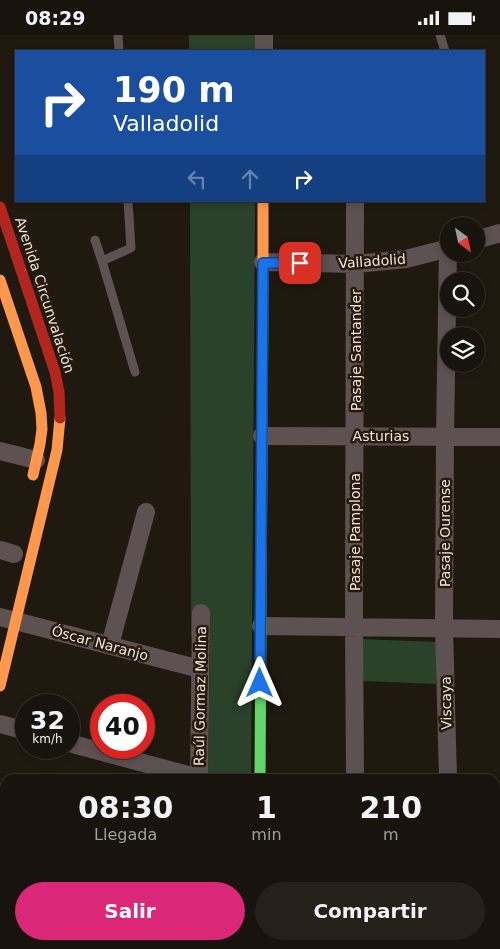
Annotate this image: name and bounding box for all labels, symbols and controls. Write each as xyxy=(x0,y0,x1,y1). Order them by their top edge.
text: 08:29 xyxy=(25,7,85,29)
icon: right xyxy=(30,70,95,135)
text: 190 m xyxy=(113,70,235,110)
text: Valladolid xyxy=(113,111,219,136)
icon: left xyxy=(183,165,211,193)
icon: ahead xyxy=(236,165,264,193)
icon: right xyxy=(289,165,317,193)
street label: Avenida Circunvalación xyxy=(12,215,78,375)
north arrow xyxy=(440,217,485,263)
map controls xyxy=(440,217,485,372)
pin xyxy=(279,242,321,284)
icon: arrive xyxy=(286,249,314,277)
street label: Valladolid xyxy=(338,251,406,271)
button: search xyxy=(440,272,485,317)
street label: Pasaje Santander xyxy=(348,289,364,411)
button: layers xyxy=(440,327,485,372)
street label: Asturias xyxy=(353,428,409,444)
street label: Pasaje Pamplona xyxy=(347,473,363,591)
street label: Pasaje Ourense xyxy=(437,479,453,587)
street label: Óscar Naranjo xyxy=(50,621,150,664)
street label: Raúl Gormaz Molina xyxy=(191,626,209,766)
position arrow xyxy=(233,656,285,708)
street label: Viscaya xyxy=(438,676,454,730)
speed limit sign: 40 xyxy=(90,694,155,759)
text: 32 xyxy=(30,706,65,735)
text: km/h xyxy=(32,732,63,746)
text: 08:30 xyxy=(78,790,173,825)
text: 1 xyxy=(256,790,277,825)
text: 210 xyxy=(359,790,422,825)
text: Llegada xyxy=(94,825,157,844)
text: min xyxy=(251,825,282,844)
text: m xyxy=(383,825,399,844)
button: Salir xyxy=(15,882,245,940)
button: Compartir xyxy=(255,882,485,940)

